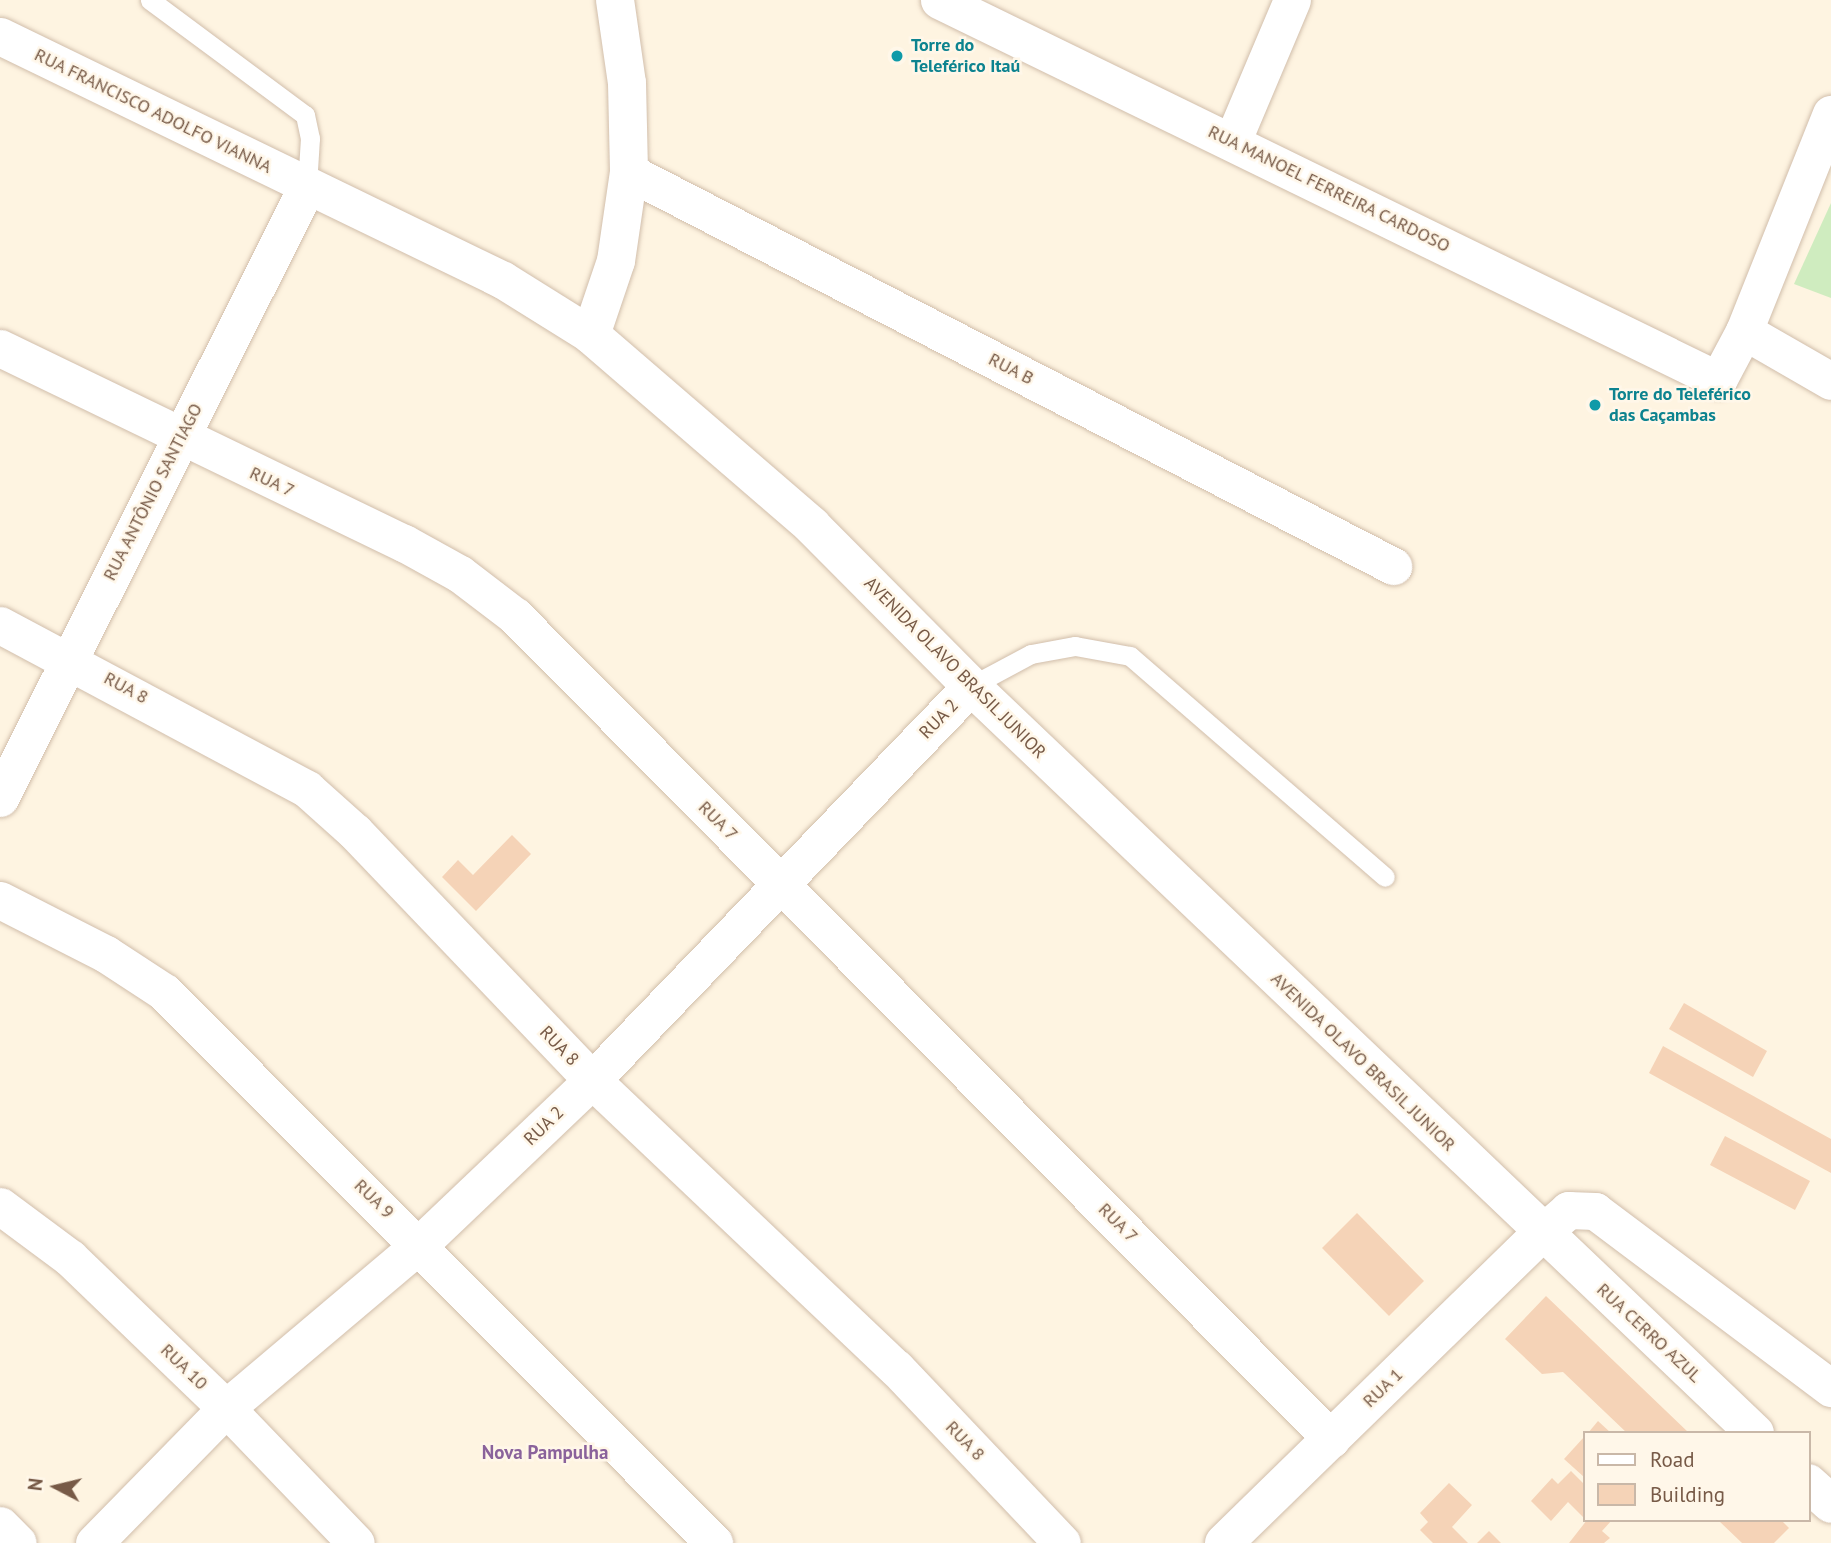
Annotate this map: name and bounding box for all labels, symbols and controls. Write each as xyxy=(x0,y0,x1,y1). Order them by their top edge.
place label: Torre do Teleférico Itaú xyxy=(911,35,1020,78)
street label: RUA FRANCISCO ADOLFO VIANNA xyxy=(30,44,276,178)
marker: Torre do Teleférico Itaú xyxy=(889,48,905,64)
street label: RUA MANOEL FERREIRA CARDOSO xyxy=(1204,120,1454,258)
street label: RUA B xyxy=(985,348,1037,390)
place label: Torre do Teleférico das Caçambas xyxy=(1609,384,1751,426)
marker: Torre do Teleférico das Caçambas xyxy=(1587,397,1603,413)
street label: RUA ANTÔNIO SANTIAGO xyxy=(99,399,207,585)
street label: RUA 7 xyxy=(246,462,298,502)
street label: AVENIDA OLAVO BRASIL JUNIOR xyxy=(859,572,1051,764)
street label: RUA 8 xyxy=(100,667,152,709)
street label: RUA 2 xyxy=(915,694,963,744)
street label: RUA 7 xyxy=(694,797,742,845)
street label: AVENIDA OLAVO BRASIL JUNIOR xyxy=(1266,968,1460,1156)
street label: RUA 8 xyxy=(535,1021,583,1071)
street label: RUA 2 xyxy=(519,1102,569,1150)
street label: RUA 9 xyxy=(349,1175,399,1223)
street label: RUA 7 xyxy=(1094,1199,1142,1247)
street label: RUA CERRO AZUL xyxy=(1592,1279,1706,1387)
street label: RUA 10 xyxy=(156,1339,212,1395)
street label: RUA 1 xyxy=(1358,1364,1408,1412)
street label: RUA 8 xyxy=(941,1416,989,1466)
legend xyxy=(1582,1431,1810,1522)
district label: Nova Pampulha xyxy=(482,1442,608,1464)
text: Road xyxy=(1650,1446,1694,1473)
north arrow xyxy=(21,1452,91,1522)
text: N xyxy=(22,1477,48,1492)
text: Building xyxy=(1650,1481,1725,1508)

